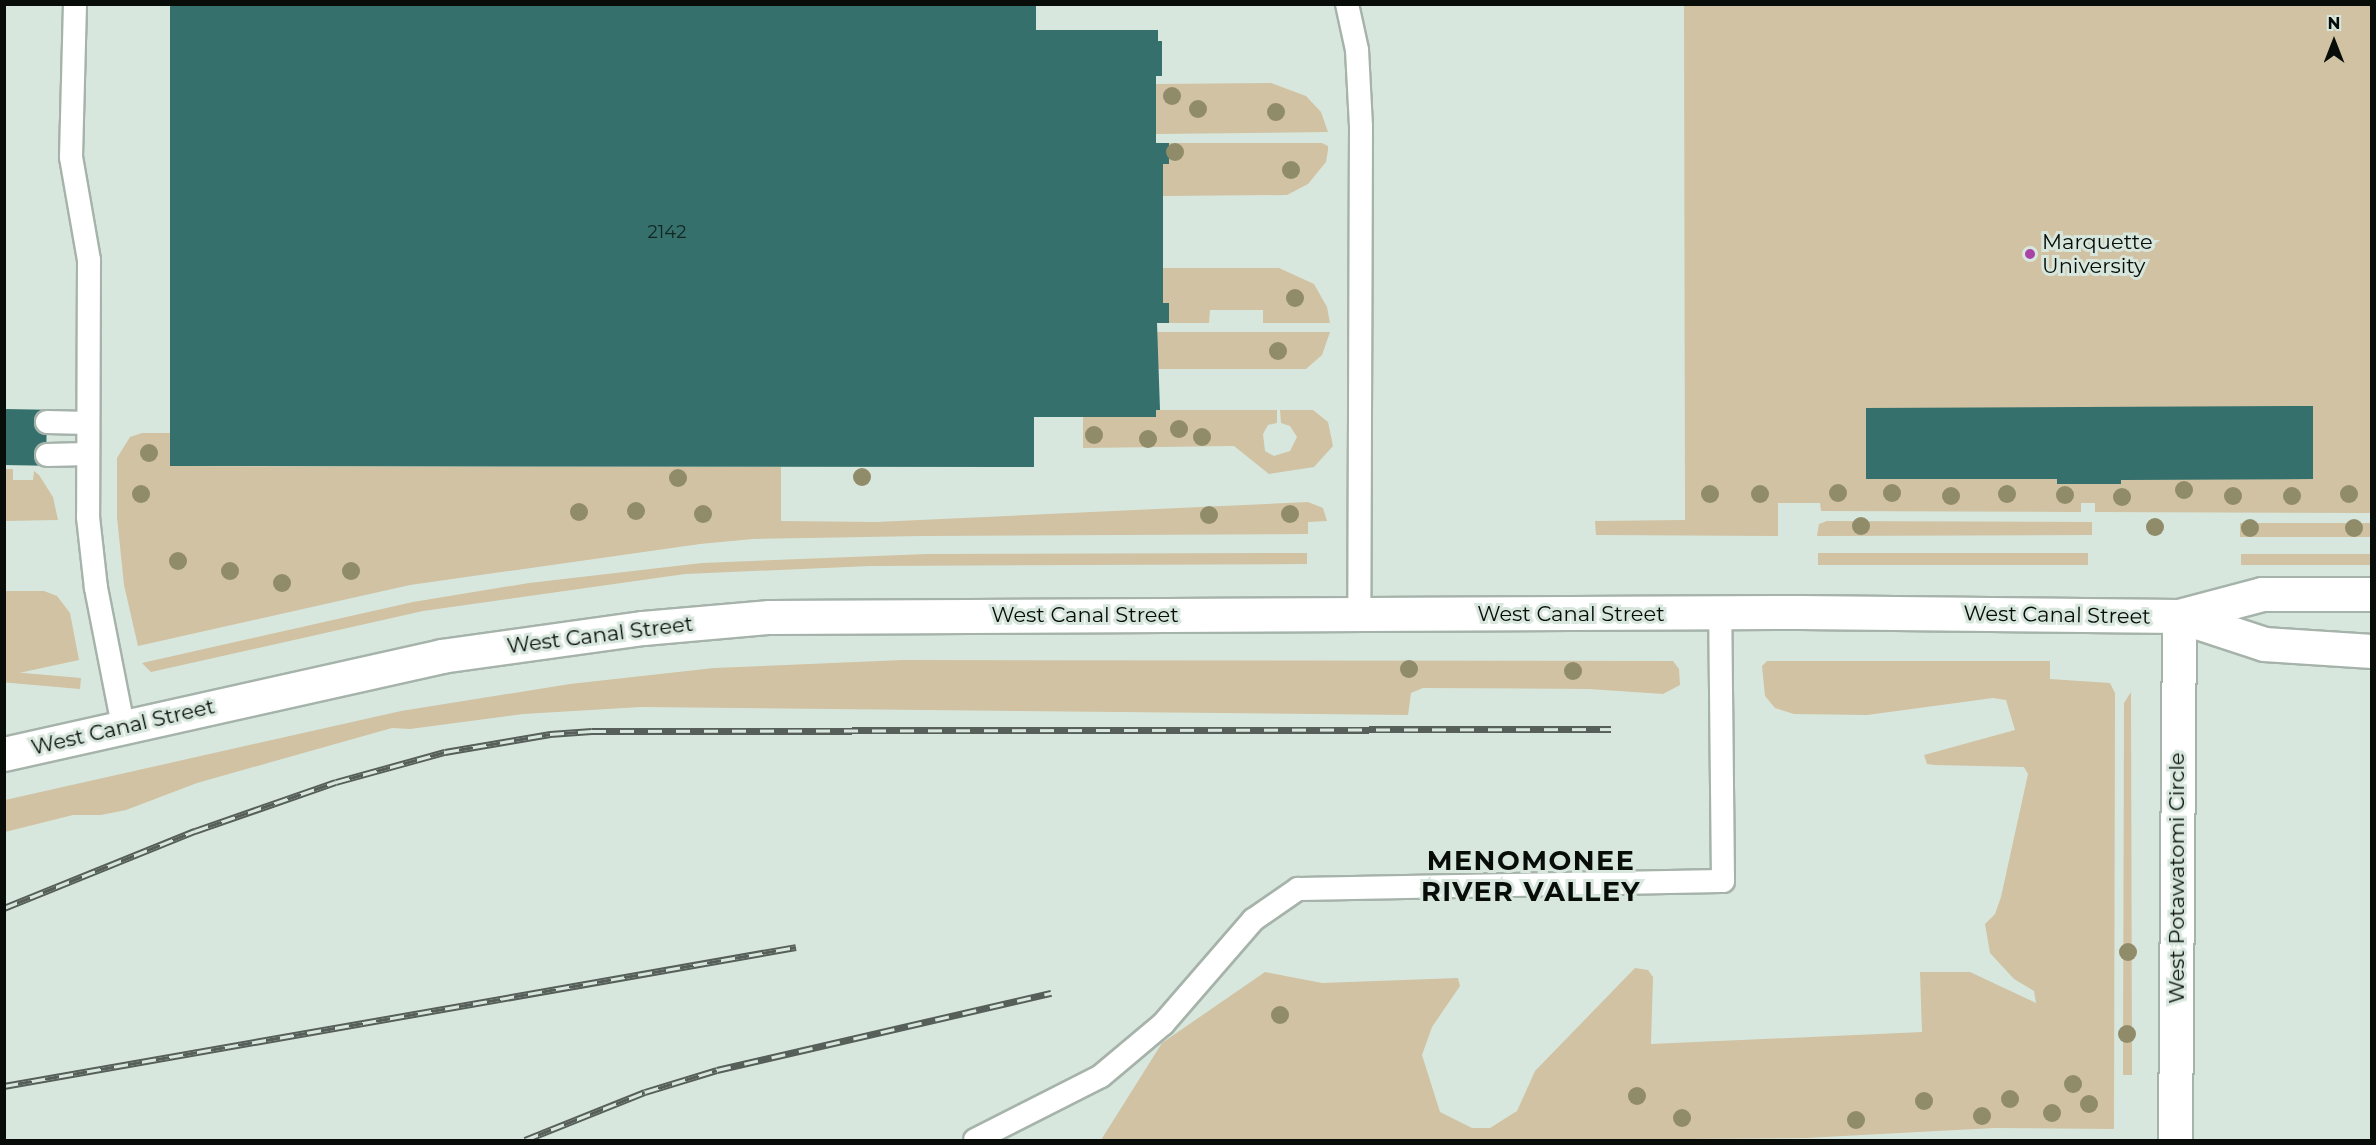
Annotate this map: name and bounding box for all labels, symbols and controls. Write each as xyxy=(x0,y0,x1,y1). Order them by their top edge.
north arrow xyxy=(2304,12,2364,72)
text: N xyxy=(2328,14,2340,33)
house number: 2142 xyxy=(648,221,686,243)
place label: Marquette University xyxy=(2042,229,2153,279)
marker: Marquette University xyxy=(2023,247,2037,261)
street label: West Canal Street xyxy=(1477,601,1665,627)
street label: West Canal Street xyxy=(1963,601,2151,629)
street label: West Canal Street xyxy=(991,602,1179,628)
street label: West Canal Street xyxy=(505,611,695,659)
street label: West Canal Street xyxy=(29,694,217,760)
street label: West Potawatomi Circle xyxy=(2164,752,2190,1004)
district label: MENOMONEE RIVER VALLEY xyxy=(1421,844,1641,907)

